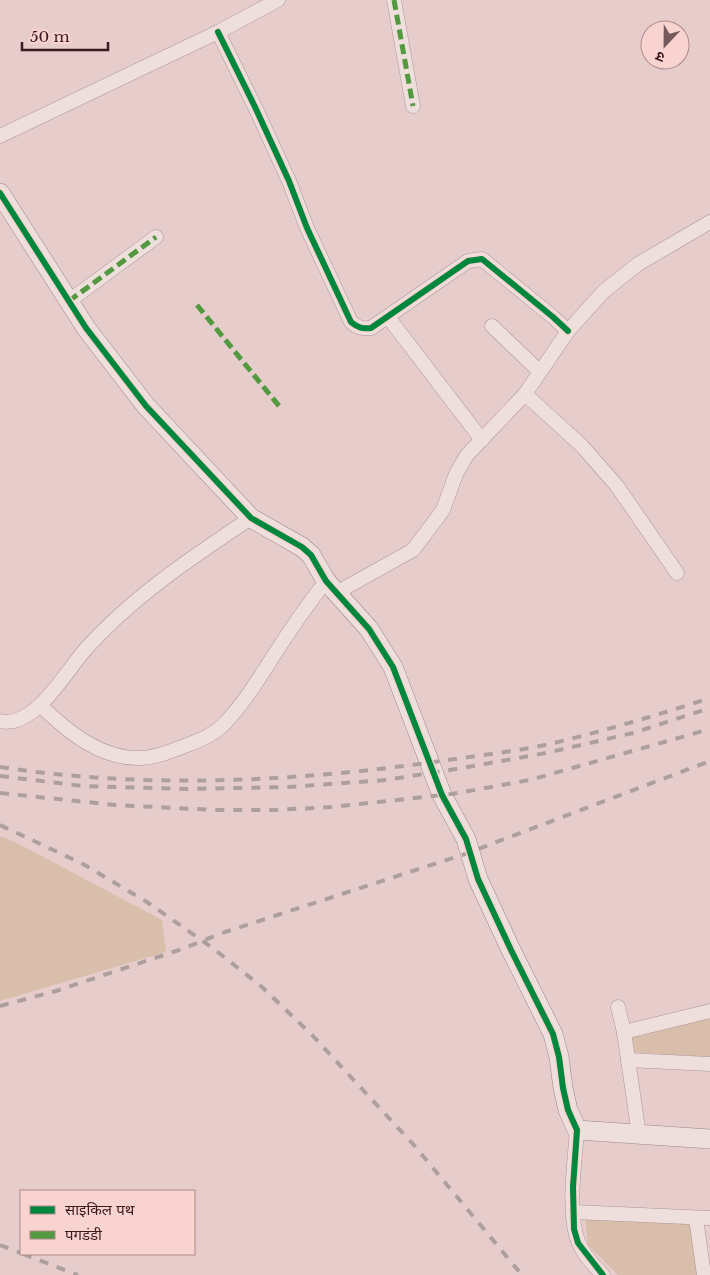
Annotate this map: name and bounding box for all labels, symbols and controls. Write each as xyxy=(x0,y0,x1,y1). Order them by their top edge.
scale bar xyxy=(22,20,109,52)
north arrow xyxy=(640,20,690,70)
text: 50 m xyxy=(30,27,70,46)
text: उ xyxy=(652,47,667,67)
legend xyxy=(20,1190,195,1255)
text: साइकिल पथ xyxy=(65,1200,135,1219)
text: पगडंडी xyxy=(65,1225,103,1244)

